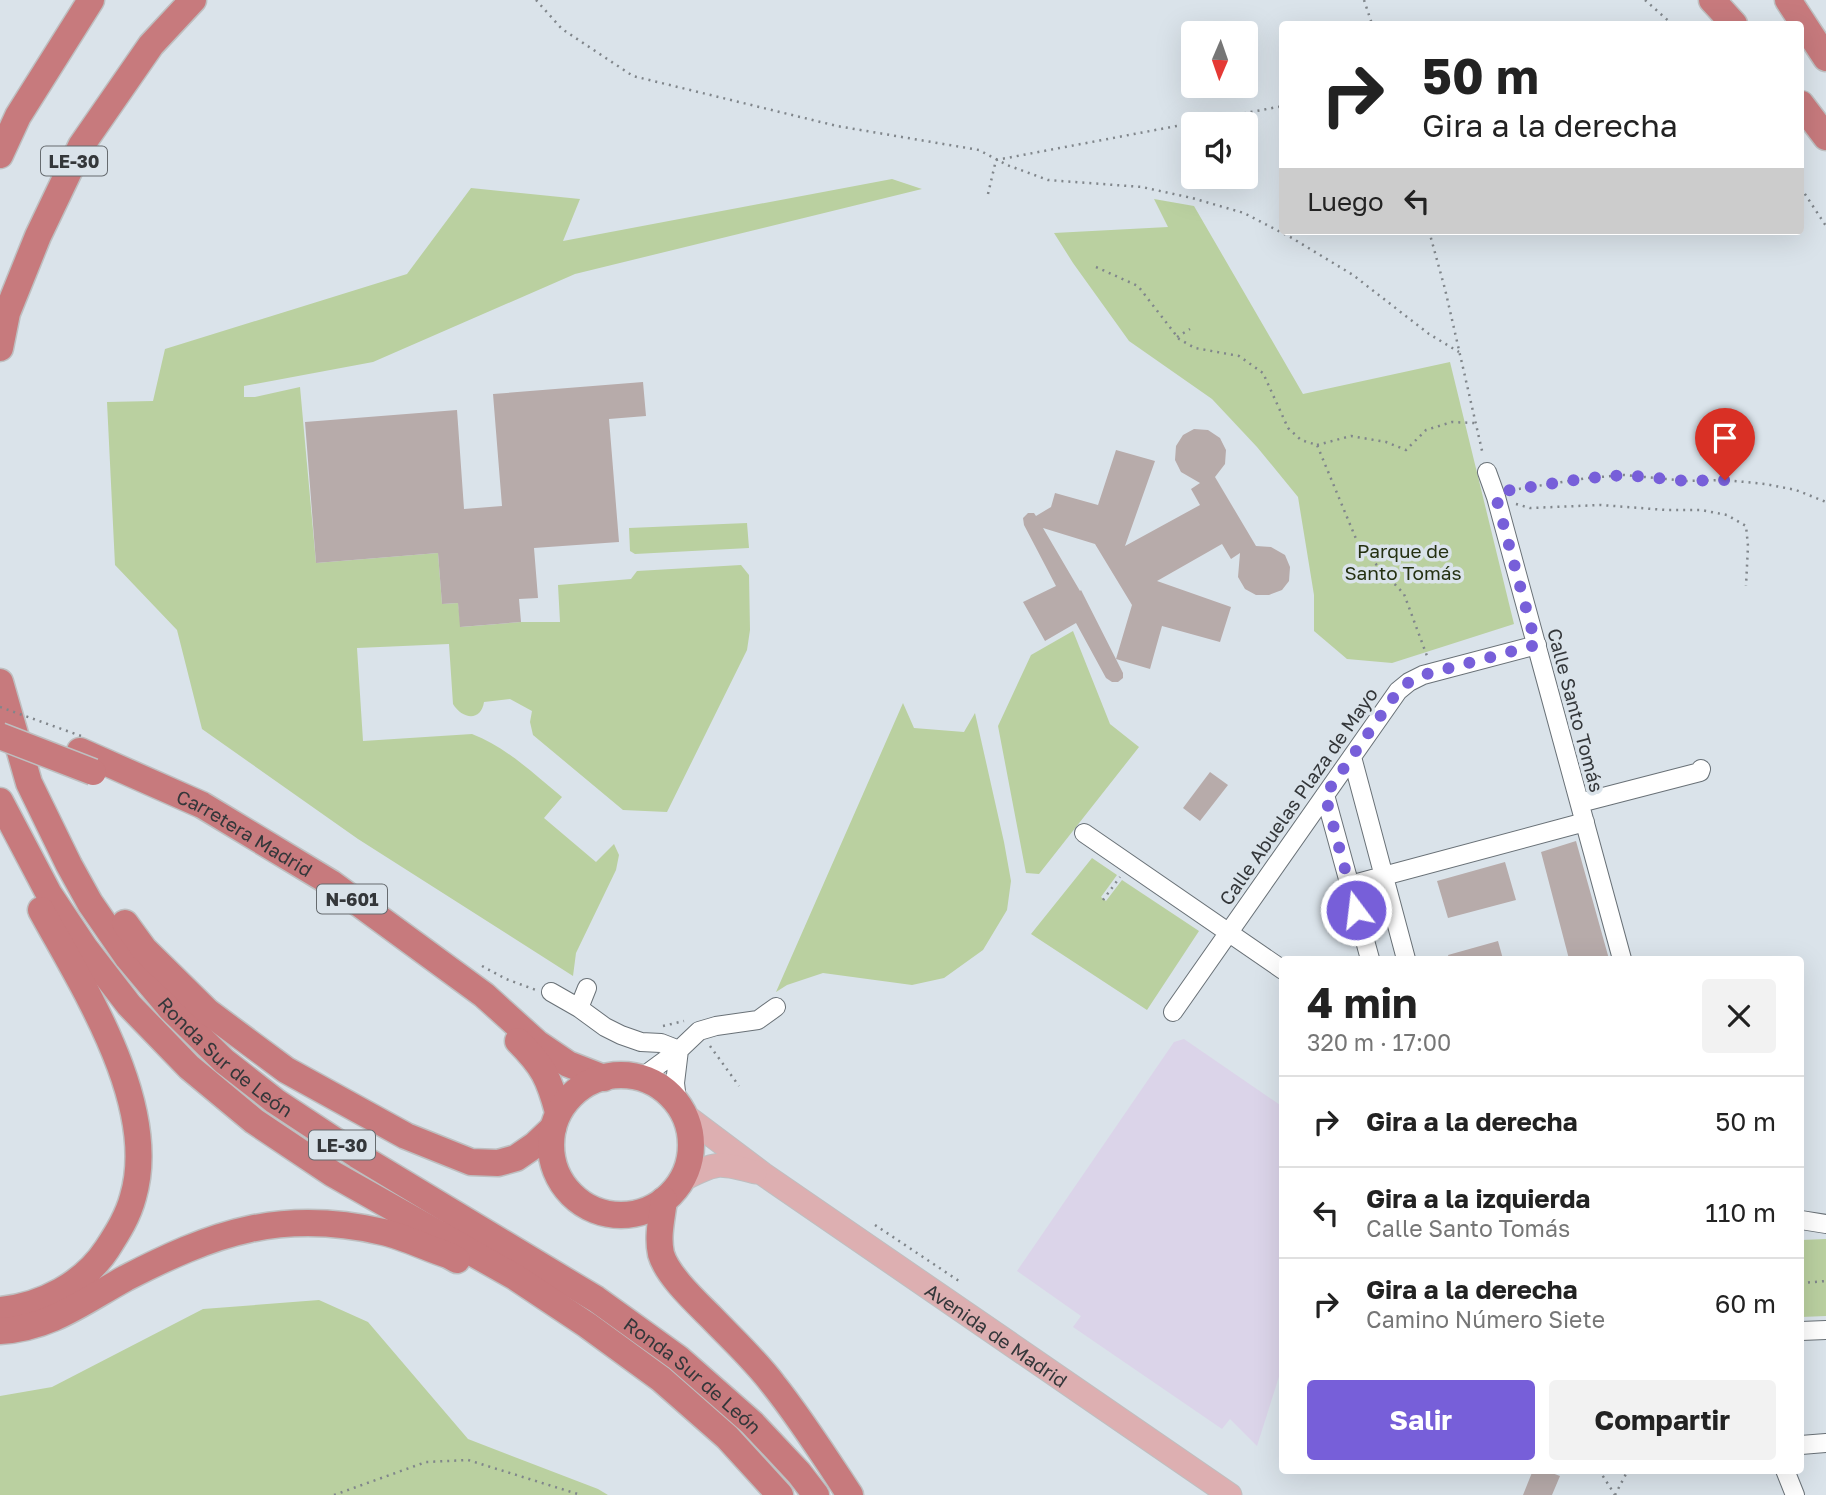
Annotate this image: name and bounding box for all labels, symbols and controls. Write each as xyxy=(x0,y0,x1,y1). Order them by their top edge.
north arrow xyxy=(1181,21,1258,98)
map controls xyxy=(1181,21,1258,189)
text: 50 m xyxy=(1422,46,1539,105)
icon: right xyxy=(1307,49,1398,140)
text: Gira a la derecha xyxy=(1422,106,1678,144)
button: sound xyxy=(1181,112,1258,189)
road number: LE-30 xyxy=(41,146,107,176)
icon: left xyxy=(1398,182,1436,220)
text: Luego xyxy=(1307,186,1384,217)
pin xyxy=(1695,408,1755,480)
icon: arrive xyxy=(1706,419,1744,457)
park label: Parque de Santo Tomás xyxy=(1344,539,1462,584)
street label: Calle Santo Tomás xyxy=(1543,626,1609,794)
street label: Calle Abuelas Plaza de Mayo xyxy=(1214,683,1382,909)
street label: Carretera Madrid xyxy=(173,784,317,881)
position arrow xyxy=(1319,873,1393,947)
road number: N-601 xyxy=(317,884,387,914)
text: 4 min xyxy=(1307,977,1417,1027)
button: close xyxy=(1702,979,1776,1053)
street label: Ronda Sur de León xyxy=(154,992,297,1121)
text: 320 m · 17:00 xyxy=(1307,1028,1451,1056)
icon: right xyxy=(1307,1103,1345,1141)
text: Gira a la derecha xyxy=(1366,1106,1578,1137)
text: 50 m xyxy=(1715,1106,1776,1137)
road number: LE-30 xyxy=(309,1130,375,1160)
text: Gira a la izquierda xyxy=(1366,1183,1590,1214)
icon: left xyxy=(1307,1194,1345,1232)
text: 110 m xyxy=(1705,1197,1776,1228)
text: Calle Santo Tomás xyxy=(1366,1214,1570,1242)
text: Gira a la derecha xyxy=(1366,1274,1578,1305)
street label: Avenida de Madrid xyxy=(921,1278,1072,1392)
icon: right xyxy=(1307,1285,1345,1323)
text: 60 m xyxy=(1715,1288,1776,1319)
text: Camino Número Siete xyxy=(1366,1305,1605,1333)
street label: Ronda Sur de León xyxy=(620,1312,767,1438)
button: Salir xyxy=(1307,1380,1535,1460)
button: Compartir xyxy=(1549,1380,1776,1460)

